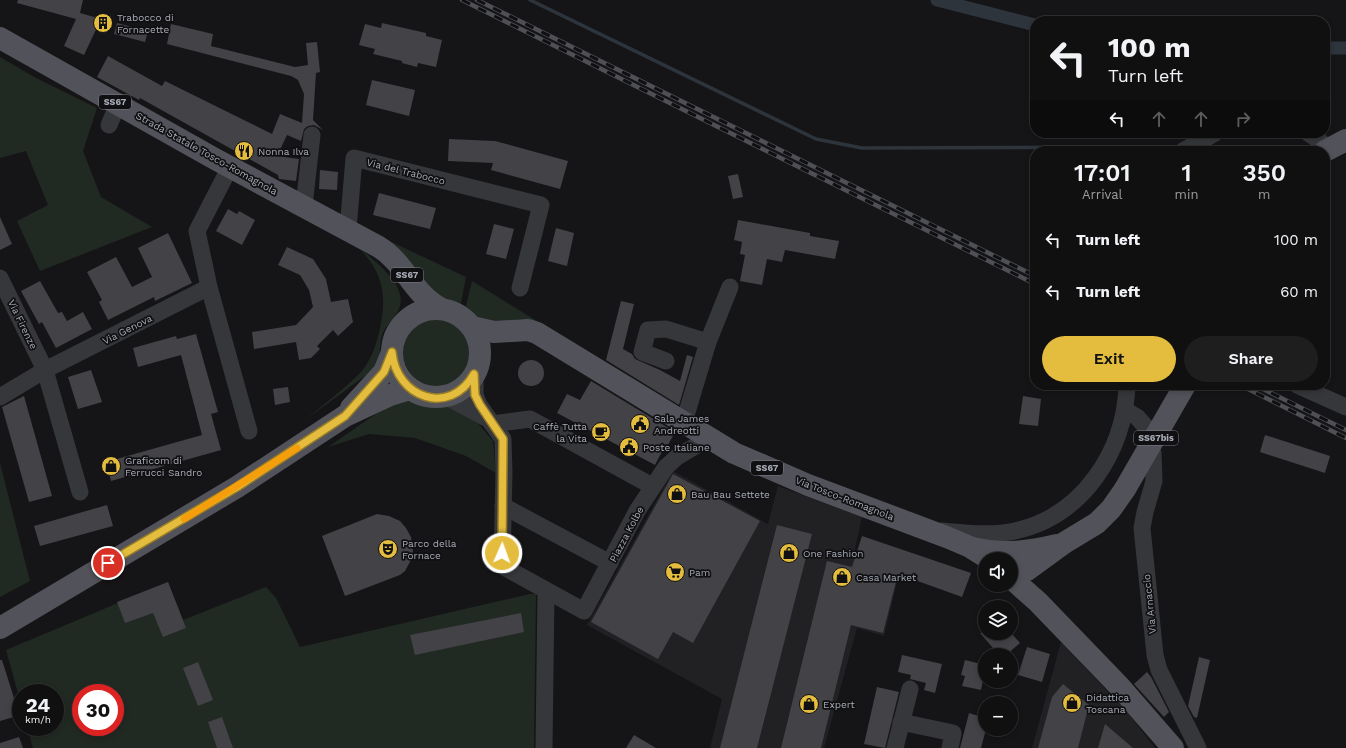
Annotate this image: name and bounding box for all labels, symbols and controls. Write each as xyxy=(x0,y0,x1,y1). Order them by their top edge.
building icon: Trabocco di Fornacette xyxy=(92,12,114,34)
place label: Trabocco di Fornacette xyxy=(117,12,174,35)
text: 100 m xyxy=(1108,31,1191,64)
icon: left xyxy=(1042,32,1094,84)
text: Turn left xyxy=(1108,65,1183,86)
road number: SS67 xyxy=(99,95,131,109)
icon: left xyxy=(1106,108,1128,130)
icon: ahead xyxy=(1148,108,1170,130)
icon: ahead xyxy=(1190,108,1212,130)
icon: right xyxy=(1232,108,1254,130)
street label: Strada Statale Tosco-Romagnola xyxy=(134,110,280,197)
restaurant icon: Nonna Ilva xyxy=(233,140,255,162)
place label: Nonna Ilva xyxy=(258,146,309,157)
street label: Via del Trabocco xyxy=(366,156,446,187)
text: 17:01 xyxy=(1074,159,1130,187)
text: 1 xyxy=(1181,159,1191,187)
text: 350 xyxy=(1243,159,1286,187)
text: Arrival xyxy=(1082,187,1123,202)
text: min xyxy=(1175,187,1198,202)
text: m xyxy=(1258,187,1270,202)
icon: left xyxy=(1042,229,1064,251)
text: Turn left xyxy=(1076,231,1140,249)
text: 100 m xyxy=(1274,231,1318,249)
road number: SS67 xyxy=(391,268,423,282)
icon: left xyxy=(1042,281,1064,303)
text: Turn left xyxy=(1076,283,1140,301)
text: 60 m xyxy=(1280,283,1318,301)
street label: Via Firenze xyxy=(6,298,39,351)
street label: Via Genova xyxy=(101,312,154,347)
button: Exit xyxy=(1042,336,1176,382)
button: Share xyxy=(1184,336,1318,382)
public building icon: Sala James Andreotti xyxy=(629,413,651,435)
place label: Sala James Andreotti xyxy=(654,413,709,436)
place label: Caffè Tutta la Vita xyxy=(533,421,587,444)
cafe icon: Caffè Tutta la Vita xyxy=(590,421,612,443)
road number: SS67bis xyxy=(1134,431,1178,445)
public building icon: Poste Italiane xyxy=(618,436,640,458)
place label: Poste Italiane xyxy=(643,442,710,453)
shop icon: Graficom di Ferrucci Sandro xyxy=(100,455,122,477)
place label: Graficom di Ferrucci Sandro xyxy=(125,455,202,478)
road number: SS67 xyxy=(751,461,783,475)
street label: Via Tosco-Romagnola xyxy=(794,475,896,522)
shop icon: Bau Bau Settete xyxy=(666,483,688,505)
place label: Bau Bau Settete xyxy=(691,489,770,500)
street label: Piazza Kolbe xyxy=(607,504,646,564)
position arrow xyxy=(481,532,523,574)
theatre icon: Parco della Fornace xyxy=(377,538,399,560)
place label: Parco della Fornace xyxy=(402,538,457,561)
shop icon: One Fashion xyxy=(778,542,800,564)
pin xyxy=(91,546,125,580)
place label: One Fashion xyxy=(803,548,863,559)
icon: arrive xyxy=(97,552,119,574)
map controls xyxy=(978,552,1018,736)
button: sound xyxy=(978,552,1018,592)
supermarket icon: Pam xyxy=(664,561,686,583)
shop icon: Casa Market xyxy=(831,566,853,588)
place label: Pam xyxy=(689,567,710,578)
place label: Casa Market xyxy=(856,572,917,583)
street label: Via Arnaccio xyxy=(1141,574,1158,634)
button: layers xyxy=(978,600,1018,640)
button: + xyxy=(978,648,1018,688)
speed limit sign: 30 xyxy=(72,684,124,736)
shop icon: Didattica Toscana xyxy=(1061,692,1083,714)
place label: Didattica Toscana xyxy=(1086,692,1130,715)
text: 24 xyxy=(26,693,50,717)
shop icon: Expert xyxy=(798,693,820,715)
button: − xyxy=(978,696,1018,736)
place label: Expert xyxy=(823,699,856,710)
text: km/h xyxy=(25,714,51,725)

